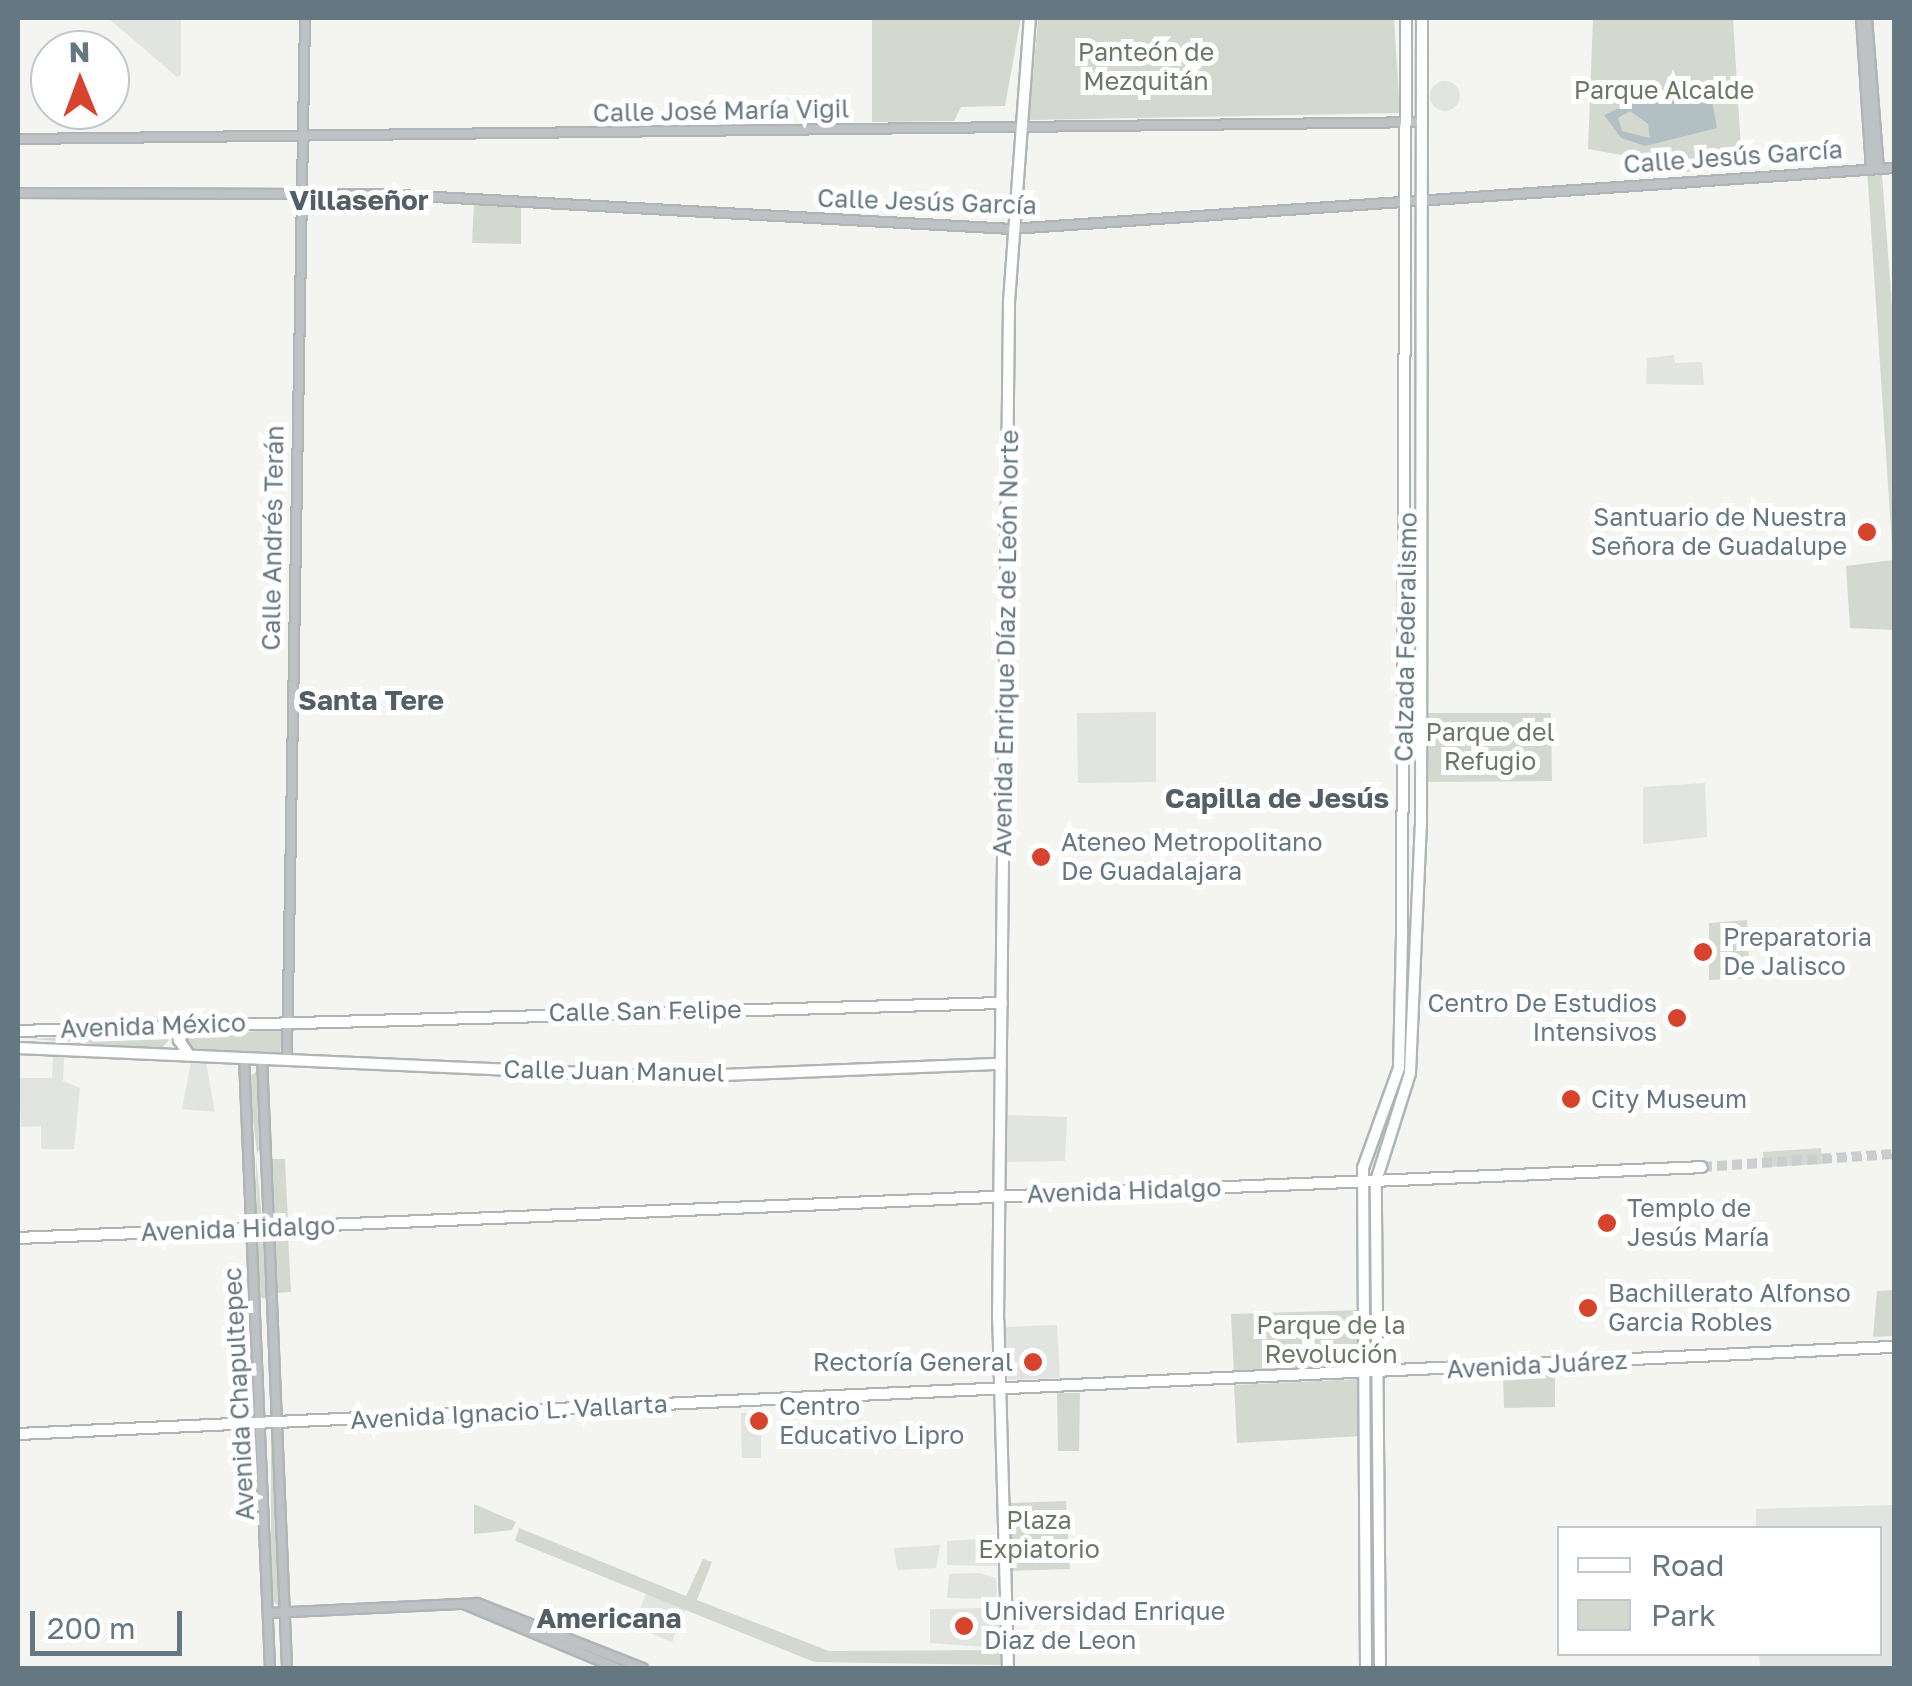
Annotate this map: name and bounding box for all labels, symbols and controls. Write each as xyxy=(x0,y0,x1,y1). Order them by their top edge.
north arrow xyxy=(30,30,130,130)
text: N xyxy=(69,35,90,68)
park label: Panteón de Mezquitán xyxy=(1078,38,1214,97)
park label: Parque Alcalde xyxy=(1574,75,1754,105)
street label: Calle José María Vigil xyxy=(593,94,849,128)
street label: Calle Jesús García xyxy=(1622,134,1844,180)
district label: Villaseñor xyxy=(289,183,429,217)
street label: Calle Jesús García xyxy=(817,183,1037,221)
street label: Calle Andrés Terán xyxy=(256,425,290,651)
street label: Avenida Enrique Díaz de León Norte xyxy=(987,429,1025,857)
place label: Santuario de Nuestra Señora de Guadalupe xyxy=(1591,503,1847,562)
street label: Calzada Federalismo xyxy=(1389,512,1423,762)
marker: Santuario de Nuestra Señora de Guadalupe xyxy=(1856,521,1878,543)
district label: Santa Tere xyxy=(298,683,444,717)
park label: Parque del Refugio xyxy=(1426,718,1554,777)
district label: Capilla de Jesús xyxy=(1165,781,1389,815)
place label: Ateneo Metropolitano De Guadalajara xyxy=(1061,828,1322,887)
marker: Ateneo Metropolitano De Guadalajara xyxy=(1030,846,1052,868)
place label: Preparatoria De Jalisco xyxy=(1723,923,1872,982)
marker: Preparatoria De Jalisco xyxy=(1692,941,1714,963)
place label: Centro De Estudios Intensivos xyxy=(1427,989,1657,1048)
street label: Calle San Felipe xyxy=(548,994,742,1028)
marker: Centro De Estudios Intensivos xyxy=(1666,1007,1688,1029)
street label: Avenida México xyxy=(60,1008,246,1044)
street label: Calle Juan Manuel xyxy=(503,1054,725,1088)
place label: City Museum xyxy=(1591,1084,1747,1114)
marker: City Museum xyxy=(1560,1088,1582,1110)
street label: Avenida Hidalgo xyxy=(1026,1173,1222,1209)
place label: Templo de Jesús María xyxy=(1627,1194,1769,1253)
street label: Avenida Hidalgo xyxy=(140,1211,336,1247)
marker: Templo de Jesús María xyxy=(1596,1212,1618,1234)
street label: Avenida Chapultepec xyxy=(217,1267,261,1521)
place label: Bachillerato Alfonso Garcia Robles xyxy=(1608,1279,1851,1338)
marker: Bachillerato Alfonso Garcia Robles xyxy=(1577,1297,1599,1319)
park label: Parque de la Revolución xyxy=(1256,1311,1406,1370)
street label: Avenida Juárez xyxy=(1446,1345,1628,1385)
place label: Rectoría General xyxy=(813,1347,1013,1377)
marker: Rectoría General xyxy=(1022,1351,1044,1373)
street label: Avenida Ignacio L. Vallarta xyxy=(350,1389,668,1435)
place label: Centro Educativo Lipro xyxy=(779,1392,964,1451)
marker: Centro Educativo Lipro xyxy=(748,1410,770,1432)
park label: Plaza Expiatorio xyxy=(978,1506,1100,1565)
legend xyxy=(1557,1526,1882,1656)
text: Road xyxy=(1651,1547,1725,1583)
scale bar xyxy=(35,1591,188,1653)
place label: Universidad Enrique Diaz de Leon xyxy=(984,1597,1225,1656)
text: Park xyxy=(1651,1597,1716,1633)
district label: Americana xyxy=(536,1601,682,1635)
text: 200 m xyxy=(47,1610,136,1646)
marker: Universidad Enrique Diaz de Leon xyxy=(953,1615,975,1637)

